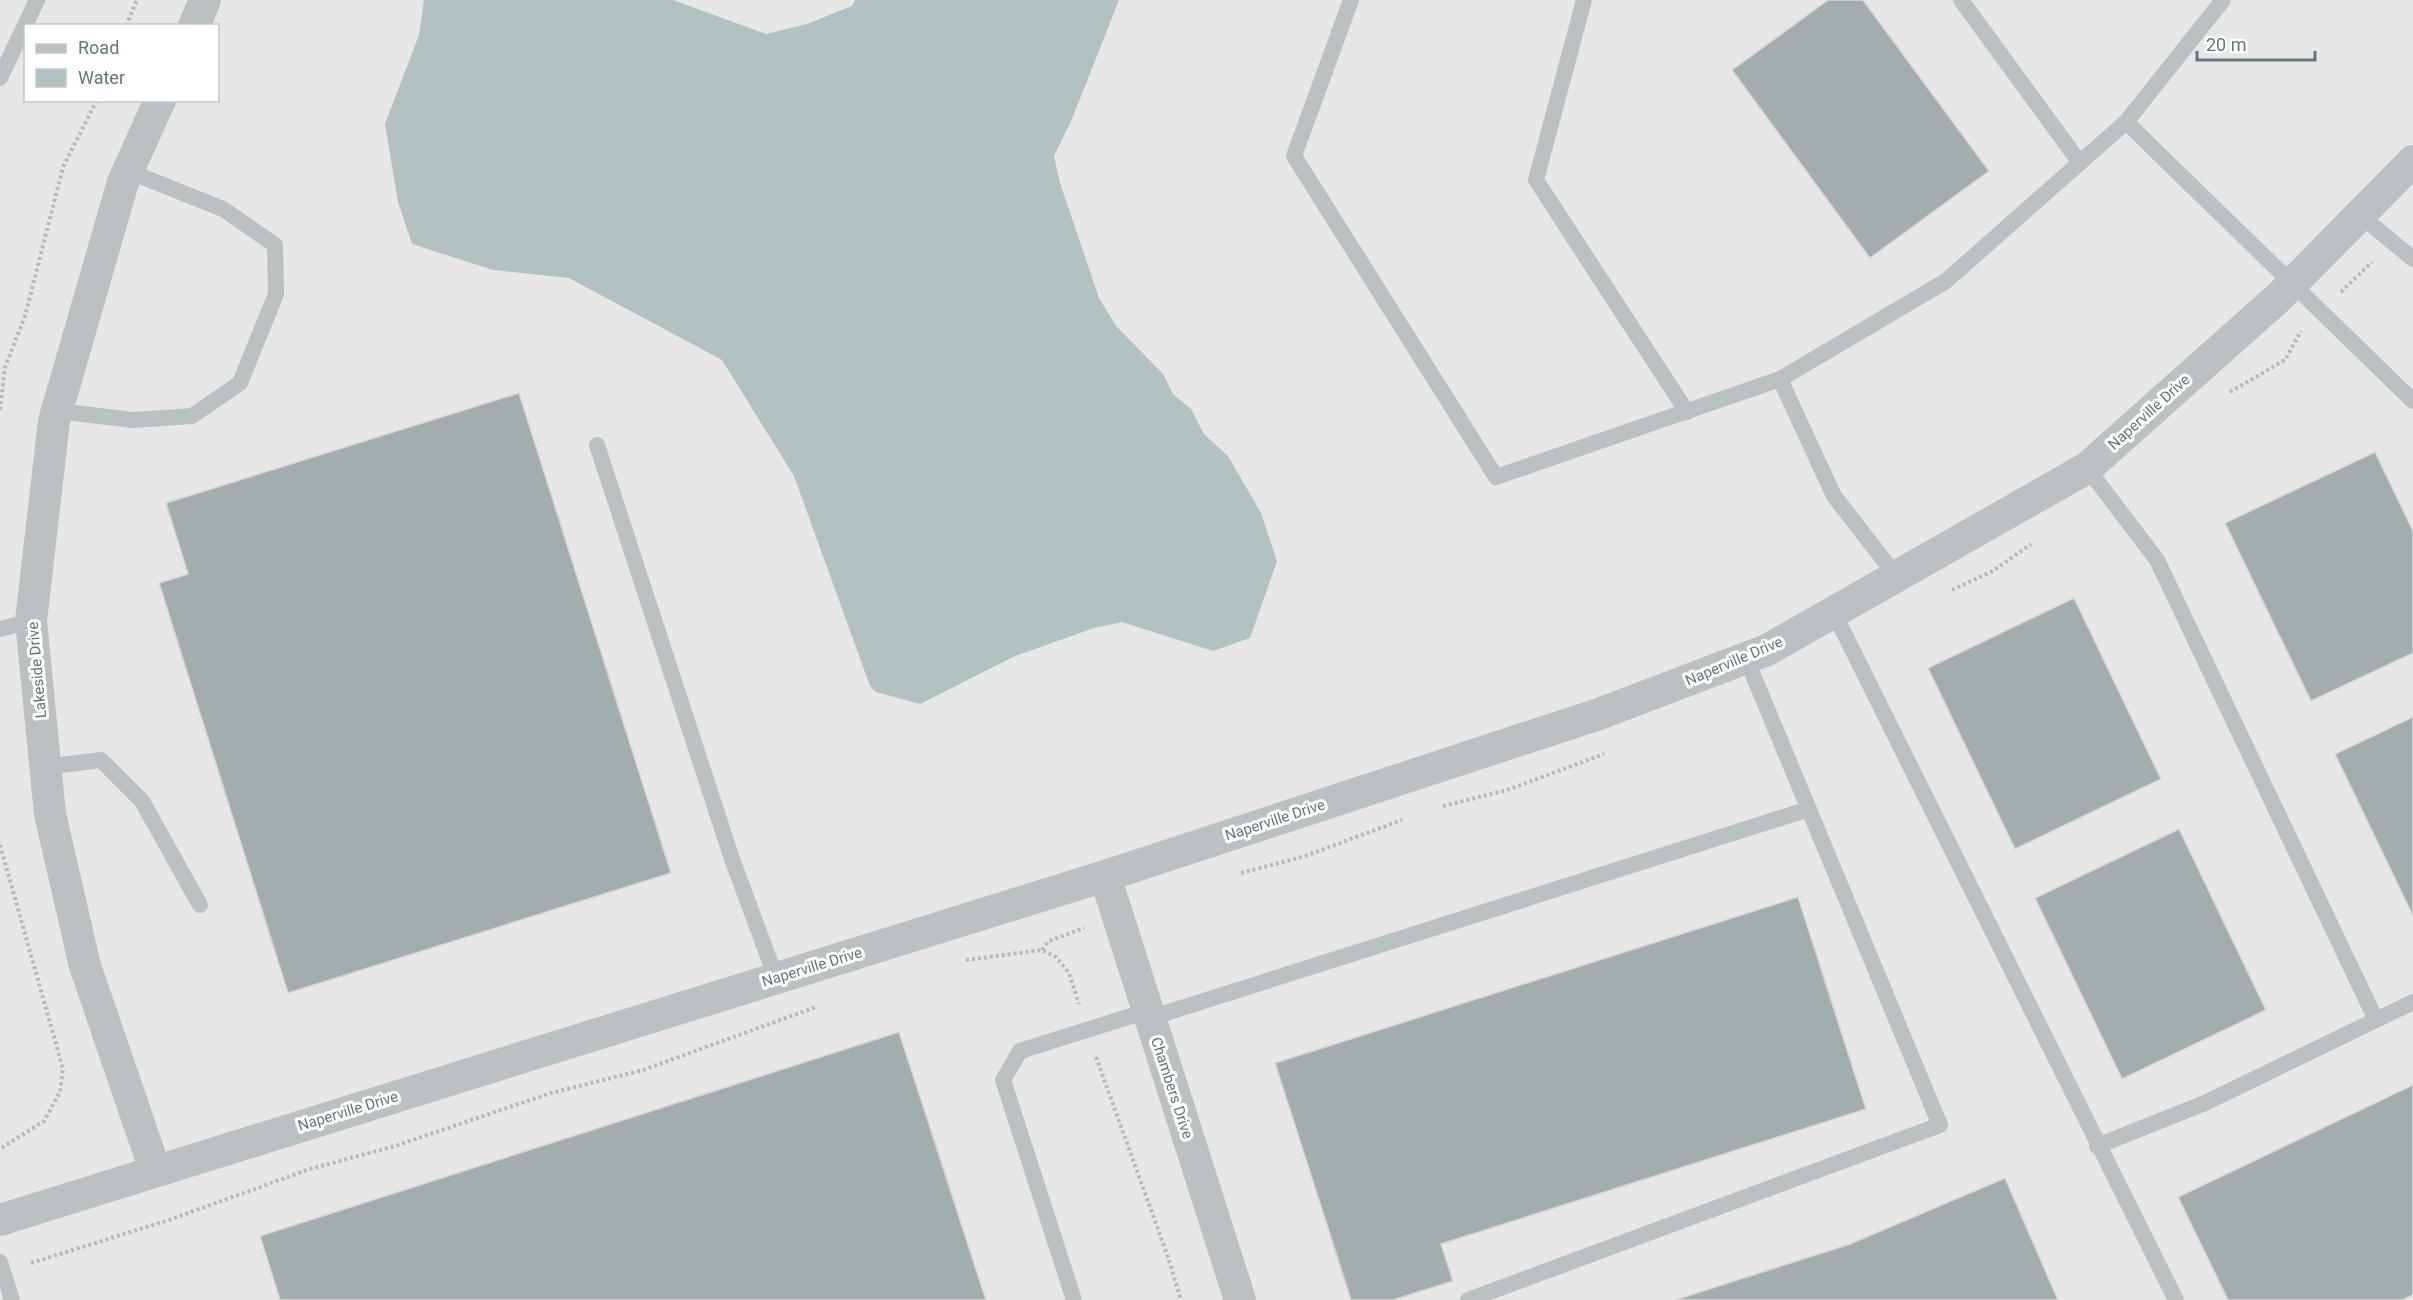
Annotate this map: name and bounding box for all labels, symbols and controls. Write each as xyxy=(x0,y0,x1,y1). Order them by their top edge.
legend xyxy=(24,24,219,102)
scale bar xyxy=(2197,24,2316,62)
text: 20 m xyxy=(2206,34,2246,55)
text: Road xyxy=(78,37,119,58)
text: Water xyxy=(78,67,125,88)
street label: Naperville Drive xyxy=(2104,370,2194,453)
street label: Lakeside Drive xyxy=(24,621,50,719)
street label: Naperville Drive xyxy=(1683,632,1785,690)
street label: Naperville Drive xyxy=(1223,795,1327,845)
street label: Naperville Drive xyxy=(760,943,864,991)
street label: Chambers Drive xyxy=(1147,1035,1197,1141)
street label: Naperville Drive xyxy=(296,1087,400,1135)

